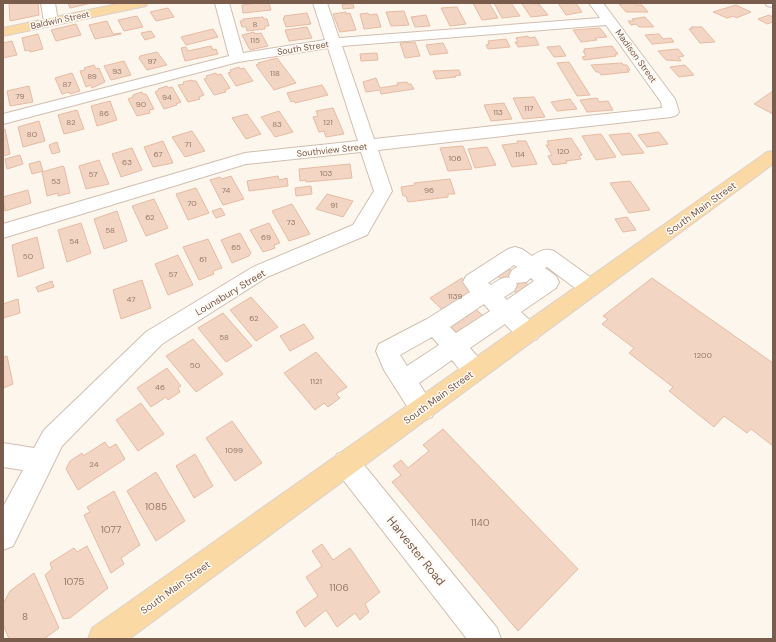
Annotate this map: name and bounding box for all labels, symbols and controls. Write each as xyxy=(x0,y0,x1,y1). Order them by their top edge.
street label: Baldwin Street xyxy=(29,8,91,32)
house number: 8 xyxy=(253,19,258,29)
street label: Madison Street xyxy=(613,27,660,85)
house number: 115 xyxy=(250,35,260,45)
street label: South Street xyxy=(276,38,330,58)
house number: 97 xyxy=(147,56,157,66)
house number: 93 xyxy=(112,66,122,76)
house number: 118 xyxy=(270,68,280,78)
house number: 89 xyxy=(87,71,97,81)
house number: 87 xyxy=(63,79,71,89)
house number: 79 xyxy=(15,91,25,101)
house number: 94 xyxy=(162,92,172,102)
house number: 90 xyxy=(136,99,147,109)
house number: 117 xyxy=(524,103,534,113)
house number: 113 xyxy=(493,107,503,117)
house number: 86 xyxy=(99,108,109,118)
house number: 82 xyxy=(66,117,76,127)
house number: 121 xyxy=(323,117,333,127)
house number: 83 xyxy=(272,119,282,129)
house number: 80 xyxy=(27,129,38,139)
house number: 71 xyxy=(185,139,191,149)
street label: Southview Street xyxy=(296,140,368,160)
house number: 120 xyxy=(557,146,570,156)
house number: 67 xyxy=(153,149,163,159)
house number: 114 xyxy=(515,149,525,159)
house number: 106 xyxy=(449,153,462,163)
house number: 63 xyxy=(122,157,132,167)
house number: 103 xyxy=(320,168,333,178)
house number: 57 xyxy=(88,169,98,179)
house number: 53 xyxy=(51,176,61,186)
street label: South Main Street xyxy=(664,179,739,238)
house number: 74 xyxy=(222,185,230,195)
house number: 96 xyxy=(424,185,434,195)
house number: 70 xyxy=(187,198,197,208)
house number: 91 xyxy=(330,200,338,210)
house number: 62 xyxy=(145,212,155,222)
house number: 73 xyxy=(287,217,296,227)
house number: 58 xyxy=(105,225,115,235)
house number: 69 xyxy=(261,232,271,242)
house number: 54 xyxy=(69,236,79,246)
house number: 65 xyxy=(231,242,241,252)
house number: 50 xyxy=(23,251,34,261)
house number: 61 xyxy=(199,254,207,264)
street label: Lounsbury Street xyxy=(193,266,268,319)
house number: 57 xyxy=(168,269,178,279)
house number: 1139 xyxy=(448,291,462,301)
house number: 47 xyxy=(126,294,136,304)
house number: 62 xyxy=(249,313,259,323)
house number: 58 xyxy=(219,332,229,342)
house number: 1200 xyxy=(694,350,713,360)
house number: 50 xyxy=(190,360,201,370)
street label: South Main Street xyxy=(401,368,476,427)
house number: 1121 xyxy=(310,376,322,386)
house number: 46 xyxy=(155,382,165,392)
house number: 1099 xyxy=(225,445,243,455)
house number: 24 xyxy=(89,459,99,469)
house number: 1085 xyxy=(145,500,167,513)
street label: Harvester Road xyxy=(383,513,449,589)
house number: 1140 xyxy=(470,516,490,529)
house number: 1077 xyxy=(101,523,121,536)
street label: South Main Street xyxy=(138,558,213,617)
house number: 1075 xyxy=(64,575,84,588)
house number: 1106 xyxy=(329,581,349,594)
house number: 8 xyxy=(22,610,28,623)

